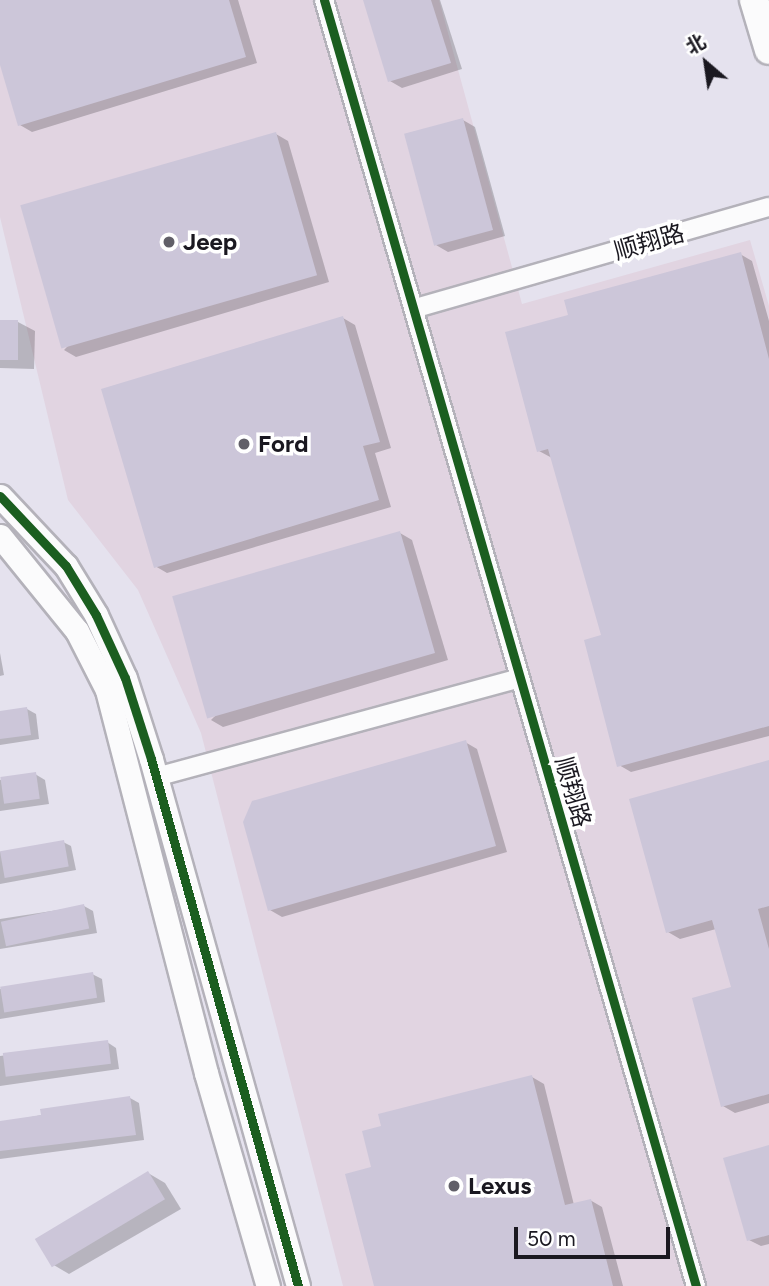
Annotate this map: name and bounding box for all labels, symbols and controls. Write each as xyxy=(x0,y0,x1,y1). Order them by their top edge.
north arrow xyxy=(671,28,741,98)
text: 北 xyxy=(682,30,709,59)
street label: 顺翔路 xyxy=(610,218,688,266)
place label: Jeep xyxy=(183,228,237,256)
marker: Jeep xyxy=(161,234,177,250)
place label: Ford xyxy=(258,430,308,458)
marker: Ford xyxy=(236,436,252,452)
street label: 顺翔路 xyxy=(549,753,597,831)
place label: Lexus xyxy=(468,1172,531,1200)
marker: Lexus xyxy=(446,1178,462,1194)
scale bar xyxy=(517,1212,673,1256)
text: 50 m xyxy=(527,1226,576,1251)

